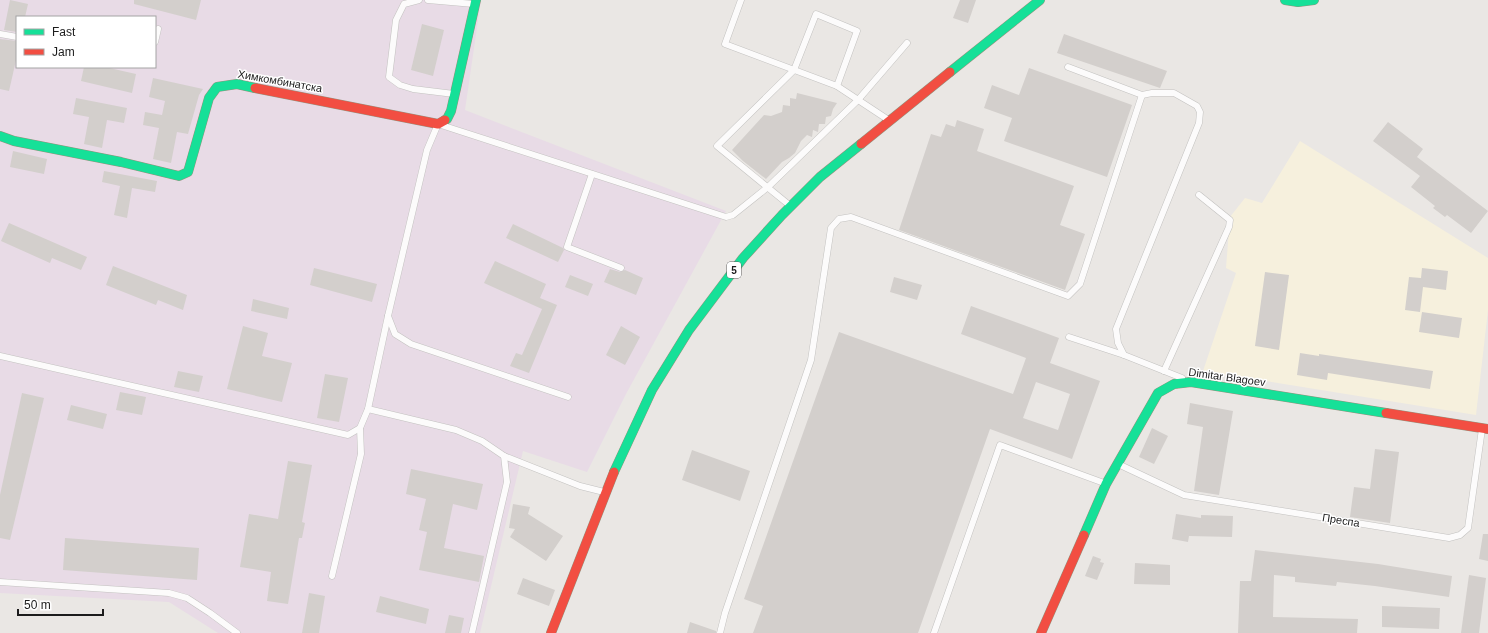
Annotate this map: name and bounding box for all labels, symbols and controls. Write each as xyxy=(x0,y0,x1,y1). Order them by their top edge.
legend xyxy=(16,16,156,68)
text: Fast xyxy=(52,25,76,39)
text: Jam xyxy=(52,45,75,59)
street label: Химкомбинатска xyxy=(237,68,324,94)
road number: 5 xyxy=(727,262,741,278)
street label: Dimitar Blagoev xyxy=(1188,366,1267,388)
street label: Преспа xyxy=(1321,511,1361,529)
scale bar xyxy=(18,591,103,617)
text: 50 m xyxy=(24,598,51,612)

